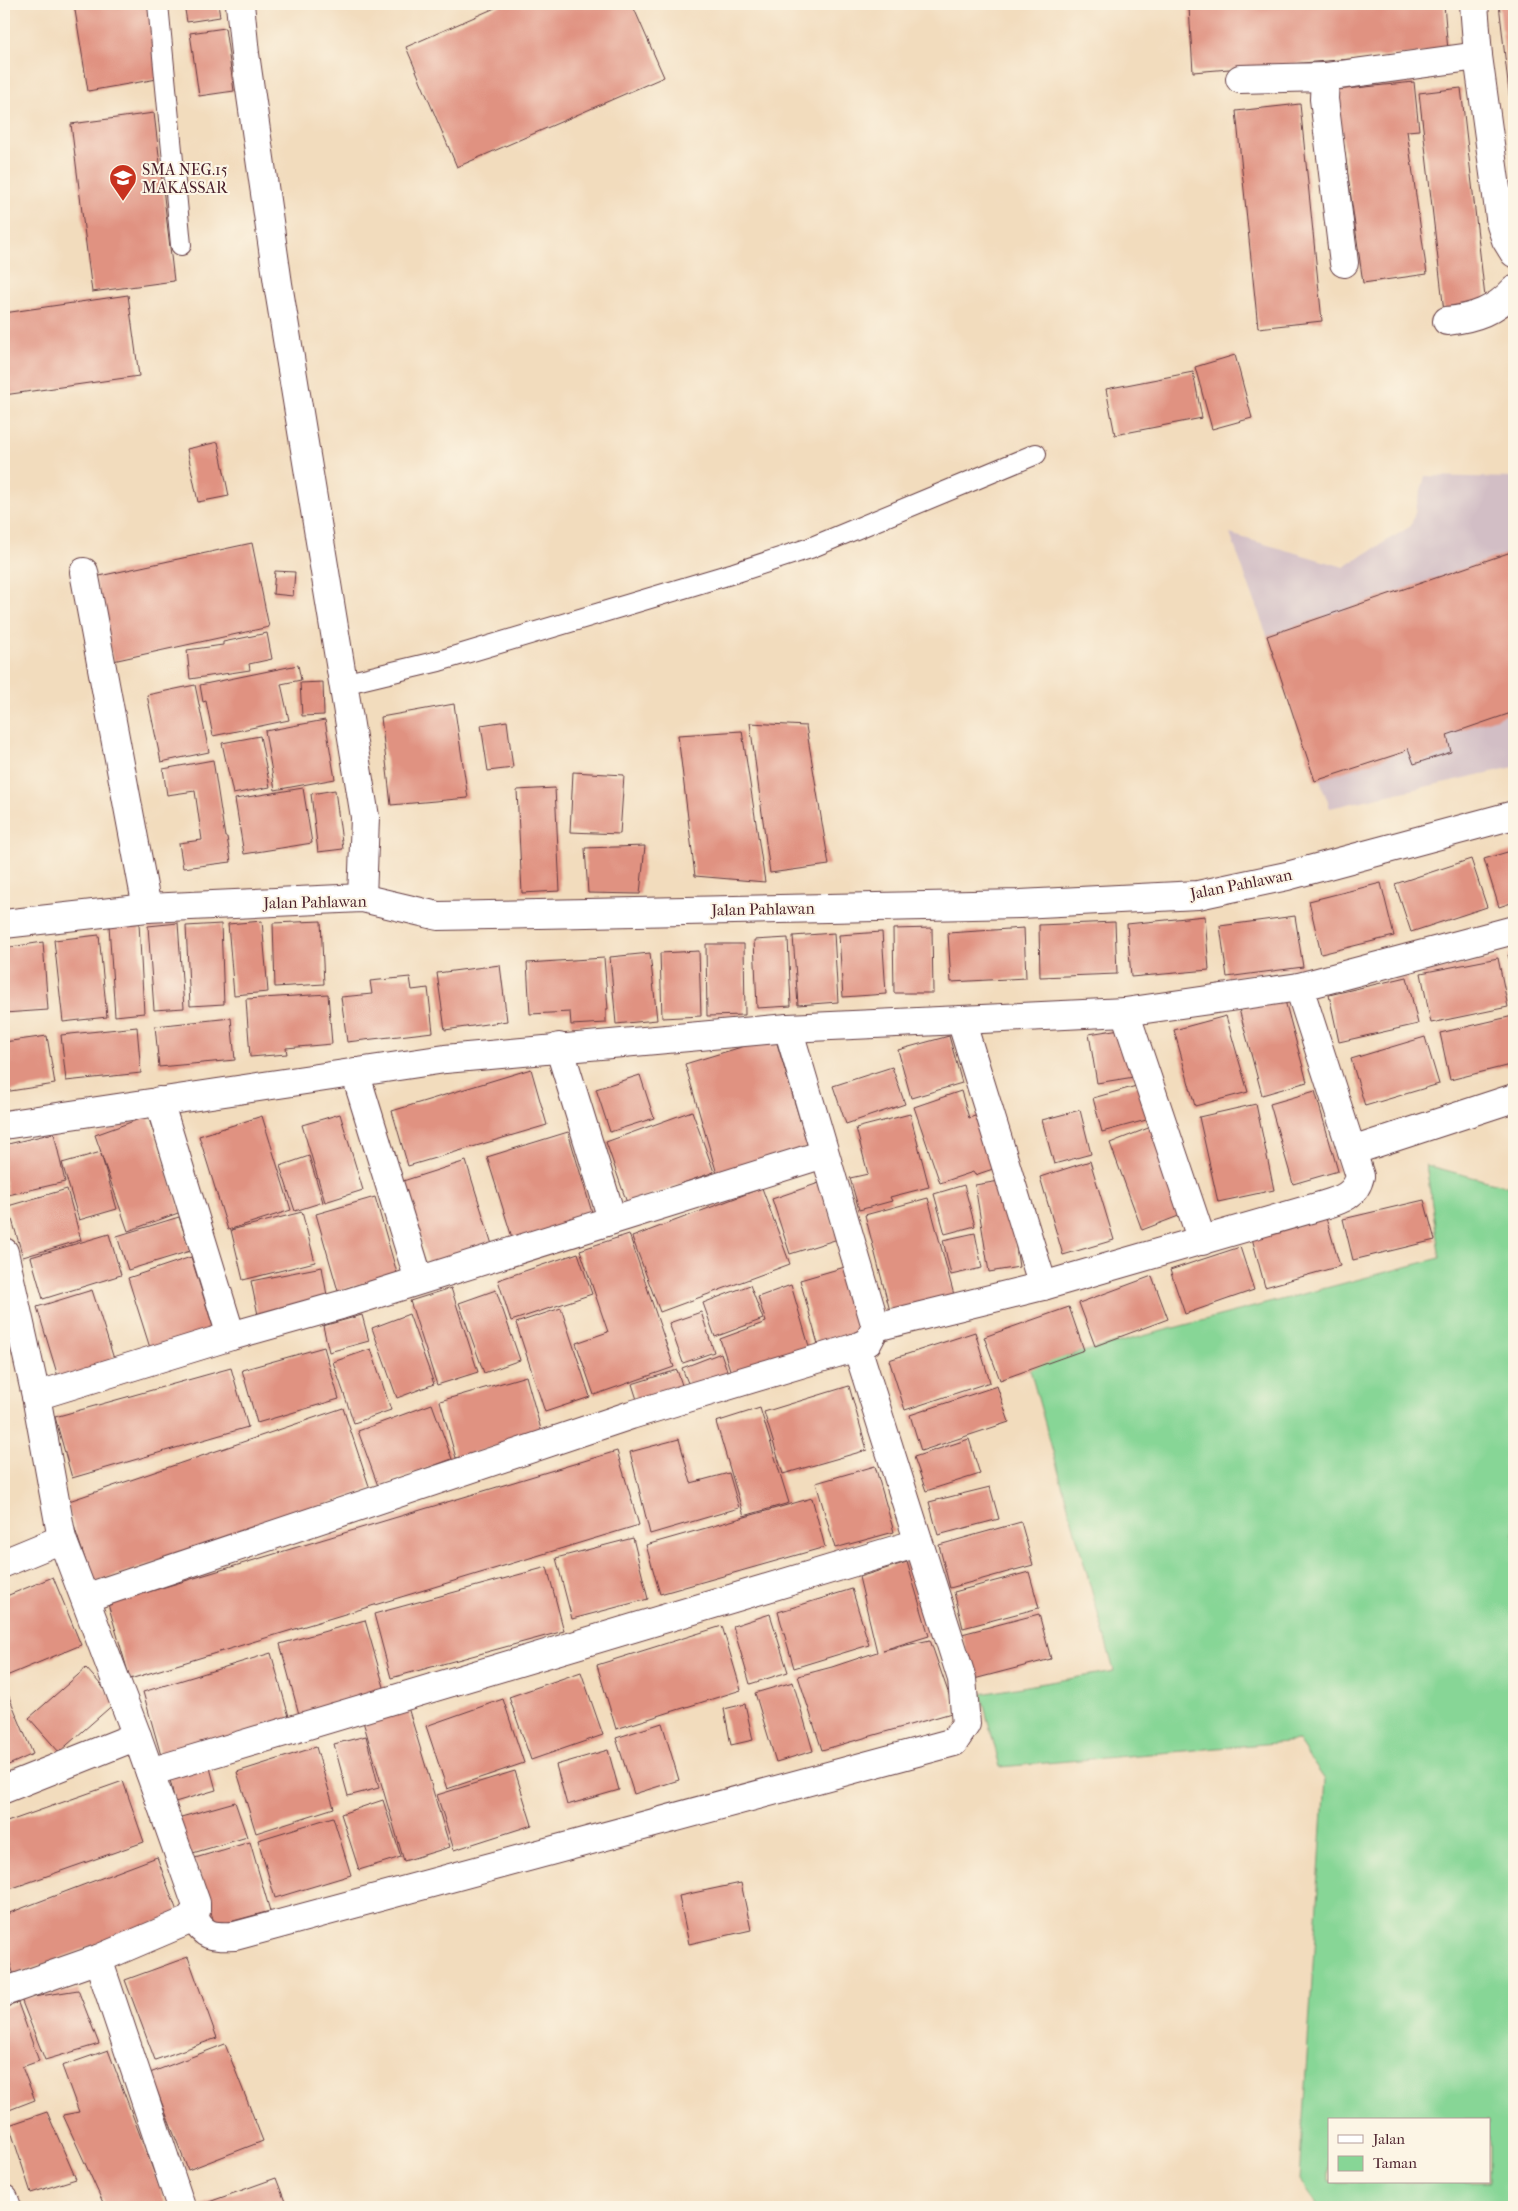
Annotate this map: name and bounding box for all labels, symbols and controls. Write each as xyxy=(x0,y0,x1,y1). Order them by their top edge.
place label: SMA NEG.15 MAKASSAR xyxy=(142,160,229,197)
school or university icon: SMA NEG.15 MAKASSAR xyxy=(108,163,138,202)
street label: Jalan Pahlawan xyxy=(1186,865,1294,904)
street label: Jalan Pahlawan xyxy=(261,892,368,912)
street label: Jalan Pahlawan xyxy=(709,899,816,919)
legend xyxy=(1328,2118,1490,2184)
text: Jalan xyxy=(1372,2130,1405,2148)
text: Taman xyxy=(1373,2154,1417,2172)

